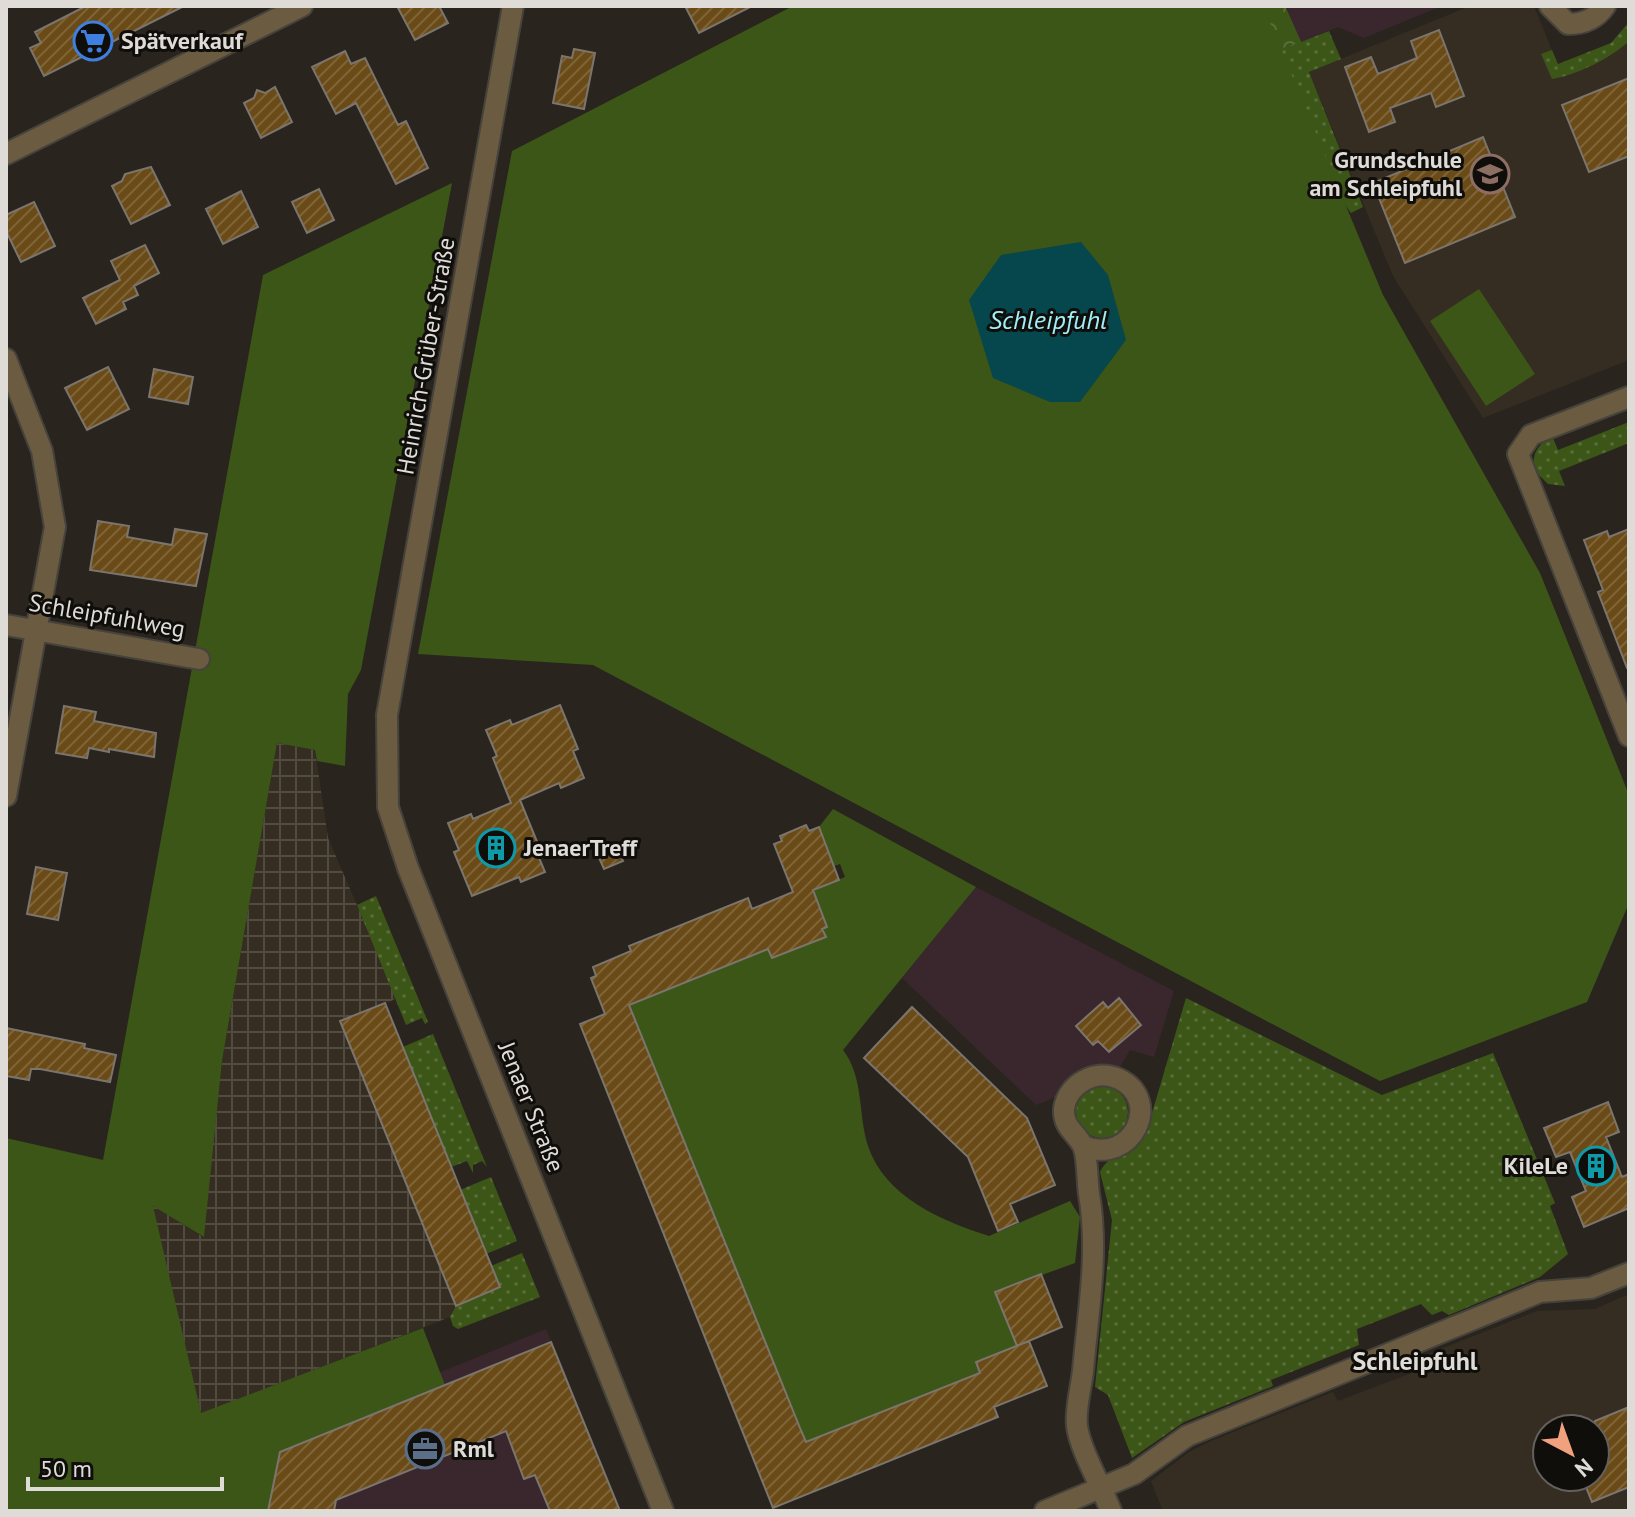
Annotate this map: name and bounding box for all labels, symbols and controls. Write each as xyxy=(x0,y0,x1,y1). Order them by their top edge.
supermarket icon: Spätverkauf xyxy=(72,20,114,62)
place label: Spätverkauf xyxy=(121,25,244,56)
place label: Grundschule am Schleipfuhl xyxy=(1309,144,1463,203)
school or university icon: Grundschule am Schleipfuhl xyxy=(1469,153,1511,195)
street label: Heinrich-Grüber-Straße xyxy=(389,235,462,477)
water label: Schleipfuhl xyxy=(989,303,1107,336)
street label: Schleipfuhlweg xyxy=(27,587,188,644)
building icon: JenaerTreff xyxy=(475,827,517,869)
place label: JenaerTreff xyxy=(523,832,638,863)
street label: Jenaer Straße xyxy=(491,1036,572,1177)
building icon: KileLe xyxy=(1575,1145,1617,1187)
place label: KileLe xyxy=(1504,1150,1568,1181)
district label: Schleipfuhl xyxy=(1353,1344,1478,1377)
north arrow xyxy=(1531,1413,1611,1493)
office icon: Rml xyxy=(404,1428,446,1470)
place label: Rml xyxy=(453,1433,495,1464)
scale bar xyxy=(28,1441,222,1491)
text: 50 m xyxy=(40,1453,92,1484)
text: N xyxy=(1569,1453,1599,1483)

